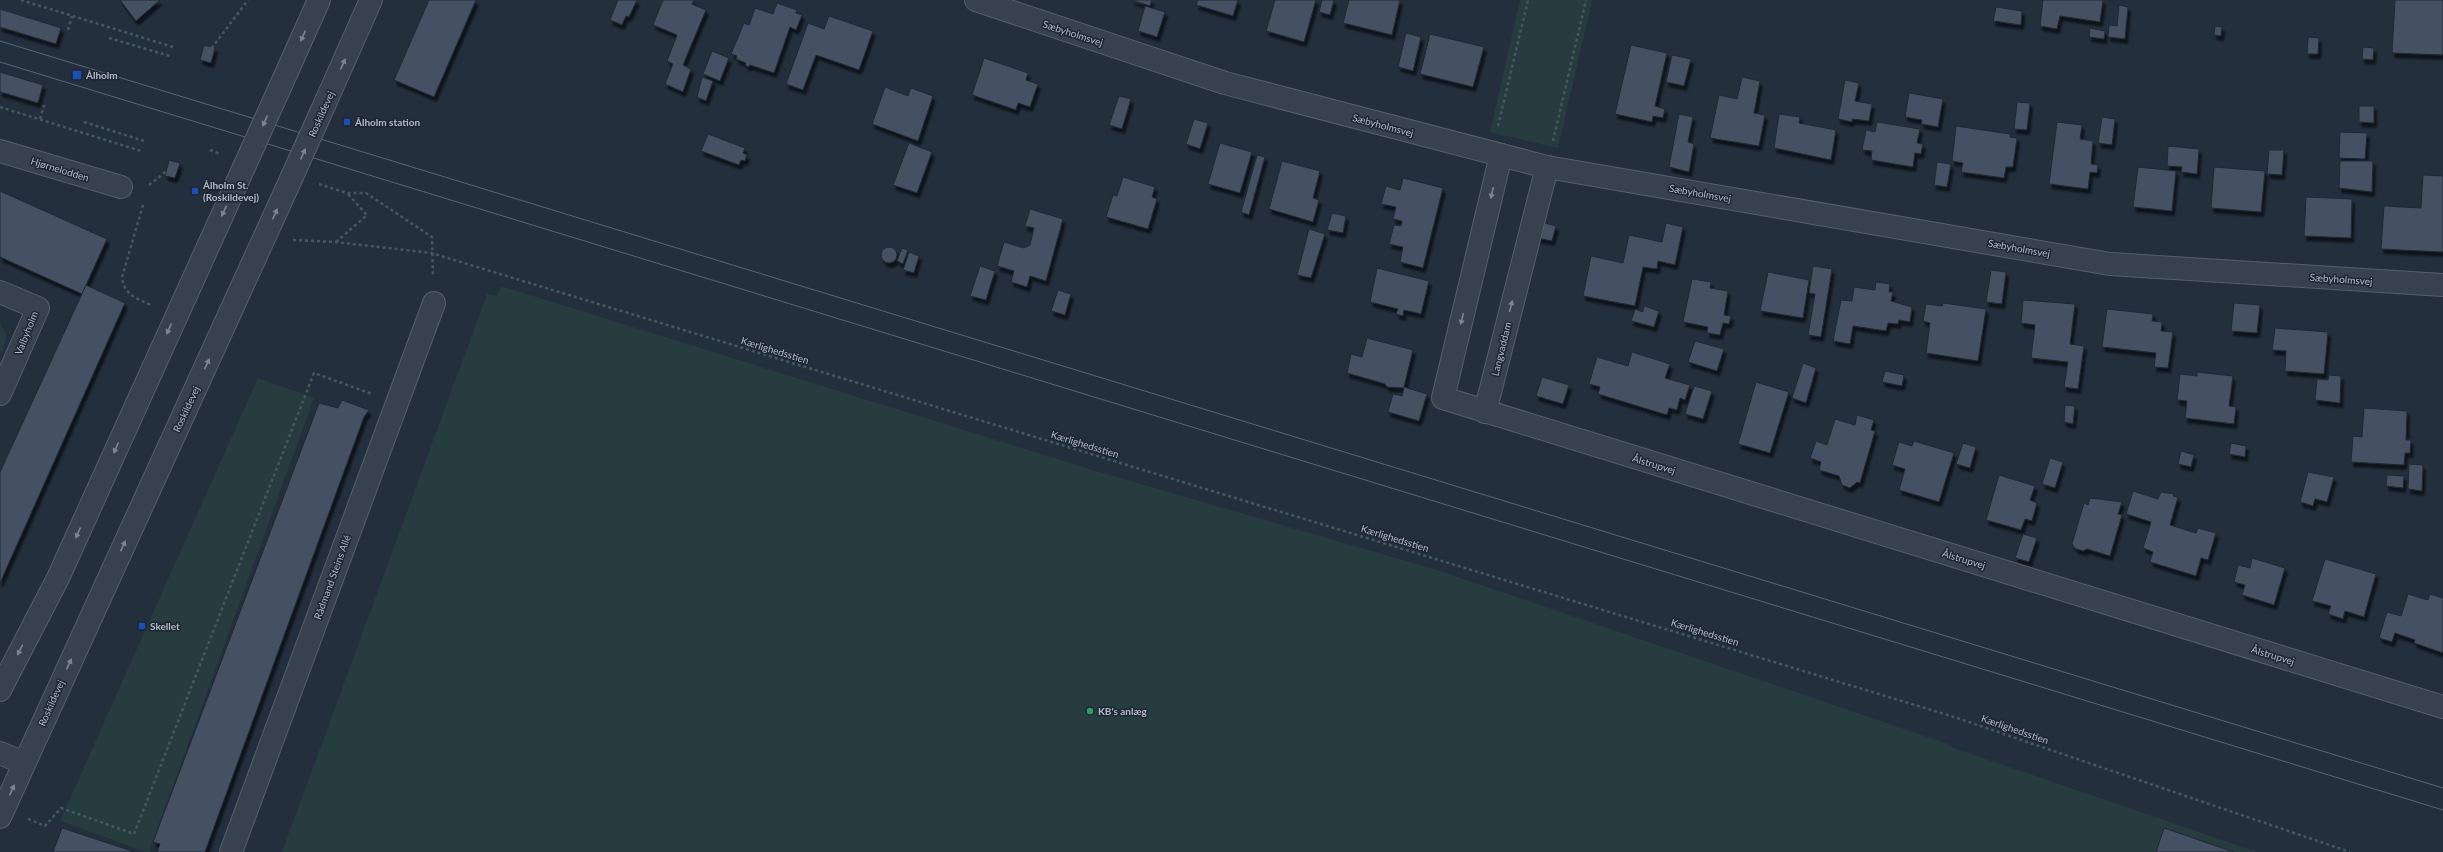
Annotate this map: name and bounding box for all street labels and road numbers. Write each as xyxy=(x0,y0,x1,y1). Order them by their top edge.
street label: Sæbyholmsvej xyxy=(1041,18,1105,48)
street label: Roskildevej xyxy=(305,89,337,139)
street label: Sæbyholmsvej xyxy=(1351,111,1415,139)
street label: Hjørnelodden xyxy=(29,154,91,184)
street label: Sæbyholmsvej xyxy=(1668,182,1732,204)
street label: Sæbyholmsvej xyxy=(1987,237,2051,259)
street label: Sæbyholmsvej xyxy=(2309,271,2373,287)
street label: Valbyholm xyxy=(12,310,40,356)
street label: Langvaddam xyxy=(1488,321,1514,377)
street label: Kærlighedsstien xyxy=(740,334,810,366)
street label: Roskildevej xyxy=(170,384,202,434)
street label: Kærlighedsstien xyxy=(1050,428,1120,460)
street label: Ålstrupvej xyxy=(1631,452,1677,476)
street label: Kærlighedsstien xyxy=(1360,522,1430,554)
street label: Rådmand Steins Allé xyxy=(311,533,353,621)
street label: Ålstrupvej xyxy=(1941,547,1987,571)
street label: Kærlighedsstien xyxy=(1670,616,1740,648)
street label: Ålstrupvej xyxy=(2250,643,2296,667)
street label: Roskildevej xyxy=(35,678,67,728)
street label: Kærlighedsstien xyxy=(1980,712,2050,746)

